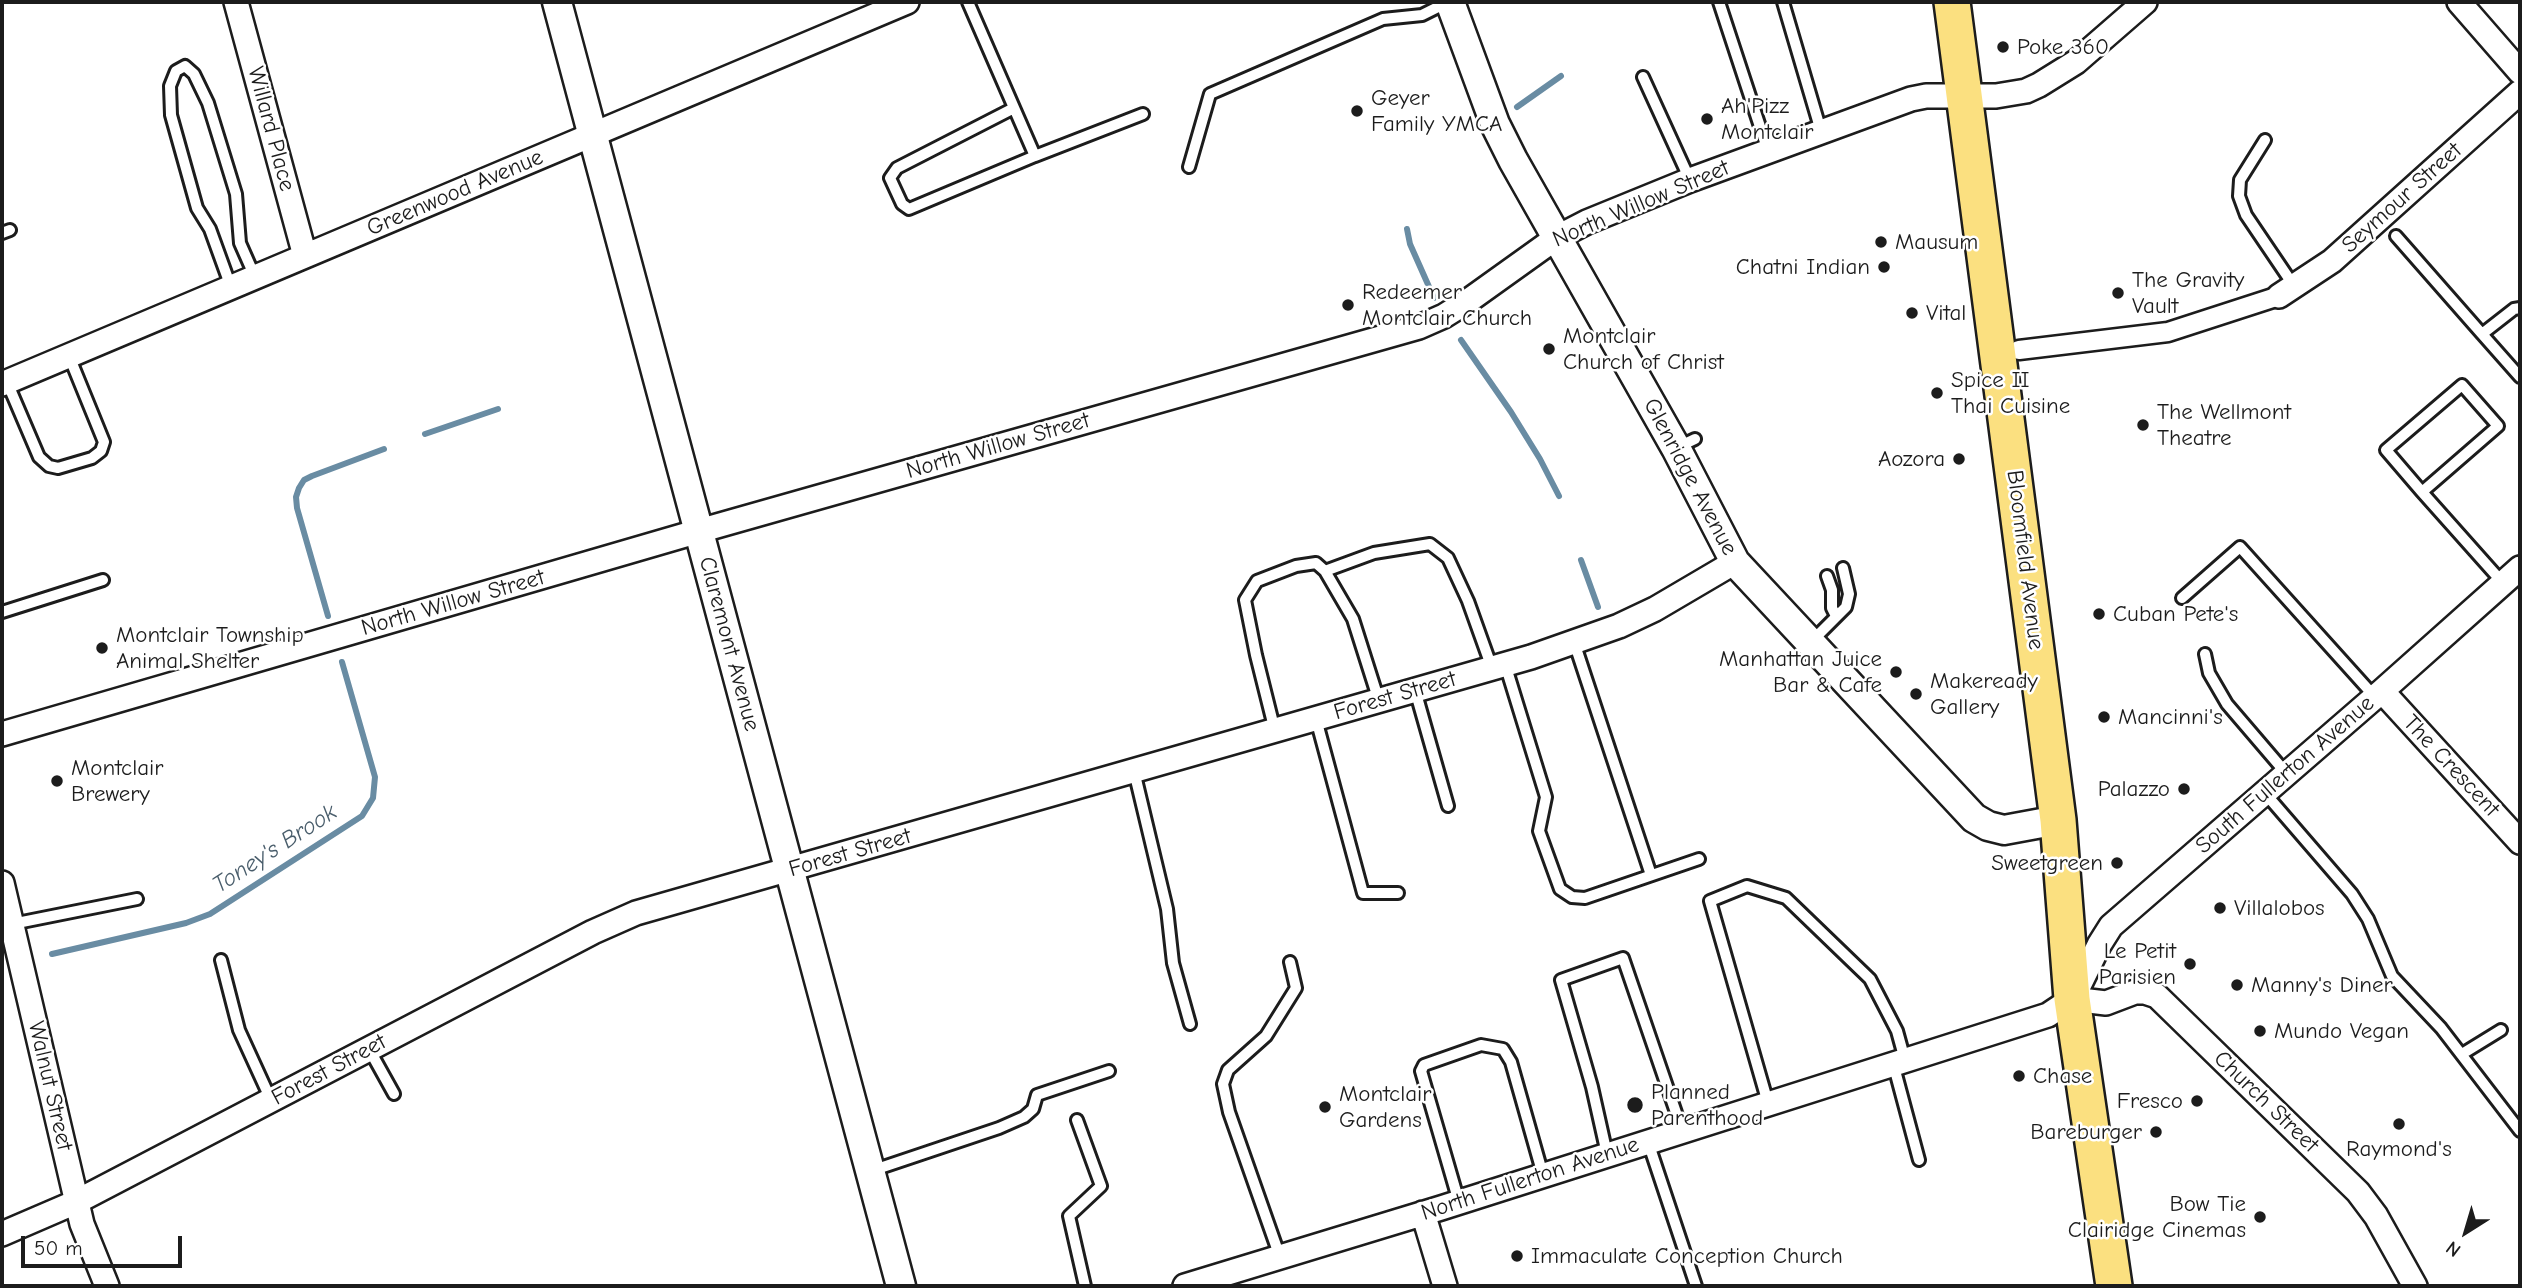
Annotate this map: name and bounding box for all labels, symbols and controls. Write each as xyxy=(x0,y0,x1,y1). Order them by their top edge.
place label: Poke 360 xyxy=(2017,33,2109,61)
marker: Poke 360 xyxy=(1995,39,2011,55)
street label: Willard Place xyxy=(241,64,301,194)
place label: Geyer Family YMCA xyxy=(1371,84,1502,138)
place label: Ah'Pizz Montclair xyxy=(1721,92,1813,146)
marker: Geyer Family YMCA xyxy=(1349,103,1365,119)
marker: Ah'Pizz Montclair xyxy=(1699,111,1715,127)
street label: Seymour Street xyxy=(2336,137,2468,259)
street label: Greenwood Avenue xyxy=(363,143,547,243)
street label: North Willow Street xyxy=(1548,154,1734,254)
place label: Mausum xyxy=(1895,228,1978,256)
marker: Mausum xyxy=(1873,234,1889,250)
place label: Chatni Indian xyxy=(1736,253,1870,281)
marker: Chatni Indian xyxy=(1876,259,1892,275)
place label: The Gravity Vault xyxy=(2132,266,2244,320)
place label: Redeemer Montclair Church xyxy=(1362,278,1532,332)
marker: The Gravity Vault xyxy=(2110,285,2126,301)
marker: Redeemer Montclair Church xyxy=(1340,297,1356,313)
place label: Vital xyxy=(1926,299,1966,327)
marker: Vital xyxy=(1904,305,1920,321)
place label: Montclair Church of Christ xyxy=(1563,322,1724,376)
marker: Montclair Church of Christ xyxy=(1541,341,1557,357)
place label: Spice II Thai Cuisine xyxy=(1951,366,2070,420)
marker: Spice II Thai Cuisine xyxy=(1929,385,1945,401)
street label: Glenridge Avenue xyxy=(1637,394,1743,560)
place label: The Wellmont Theatre xyxy=(2157,398,2291,452)
street label: North Willow Street xyxy=(903,407,1093,485)
marker: The Wellmont Theatre xyxy=(2135,417,2151,433)
place label: Aozora xyxy=(1878,445,1945,473)
marker: Aozora xyxy=(1951,451,1967,467)
street label: Bloomfield Avenue xyxy=(2000,469,2050,651)
street label: Claremont Avenue xyxy=(692,554,766,734)
street label: North Willow Street xyxy=(358,564,548,642)
place label: Cuban Pete's xyxy=(2113,600,2238,628)
marker: Cuban Pete's xyxy=(2091,606,2107,622)
place label: Montclair Township Animal Shelter xyxy=(116,621,304,675)
marker: Montclair Township Animal Shelter xyxy=(94,640,110,656)
place label: Manhattan Juice Bar & Cafe xyxy=(1719,645,1882,699)
marker: Manhattan Juice Bar & Cafe xyxy=(1888,664,1904,680)
street label: Forest Street xyxy=(1331,665,1459,727)
place label: Makeready Gallery xyxy=(1930,667,2038,721)
marker: Makeready Gallery xyxy=(1908,686,1924,702)
street label: South Fullerton Avenue xyxy=(2190,690,2380,860)
place label: Mancinni's xyxy=(2118,703,2223,731)
marker: Mancinni's xyxy=(2096,709,2112,725)
street label: The Crescent xyxy=(2397,709,2505,823)
place label: Montclair Brewery xyxy=(71,754,163,808)
marker: Montclair Brewery xyxy=(49,773,65,789)
place label: Palazzo xyxy=(2098,775,2170,803)
marker: Palazzo xyxy=(2176,781,2192,797)
water label: Toney's Brook xyxy=(208,798,342,900)
street label: Forest Street xyxy=(786,822,914,884)
place label: Sweetgreen xyxy=(1991,849,2103,877)
marker: Sweetgreen xyxy=(2109,855,2125,871)
place label: Villalobos xyxy=(2234,894,2325,922)
marker: Villalobos xyxy=(2212,900,2228,916)
place label: Le Petit Parisien xyxy=(2099,937,2176,991)
marker: Le Petit Parisien xyxy=(2182,956,2198,972)
place label: Manny's Diner xyxy=(2251,971,2393,999)
marker: Manny's Diner xyxy=(2229,977,2245,993)
place label: Mundo Vegan xyxy=(2274,1017,2409,1045)
street label: Walnut Street xyxy=(22,1019,78,1153)
marker: Mundo Vegan xyxy=(2252,1023,2268,1039)
street label: Forest Street xyxy=(267,1028,391,1112)
street label: Church Street xyxy=(2208,1045,2324,1159)
place label: Chase xyxy=(2033,1062,2092,1090)
marker: Chase xyxy=(2011,1068,2027,1084)
place label: Planned Parenthood xyxy=(1651,1078,1763,1132)
place label: Montclair Gardens xyxy=(1339,1080,1431,1134)
place label: Fresco xyxy=(2117,1087,2183,1115)
marker: Fresco xyxy=(2189,1093,2205,1109)
marker: Planned Parenthood xyxy=(1625,1095,1645,1115)
marker: Montclair Gardens xyxy=(1317,1099,1333,1115)
marker: Raymond's xyxy=(2391,1116,2407,1132)
place label: Bareburger xyxy=(2030,1118,2142,1146)
marker: Bareburger xyxy=(2148,1124,2164,1140)
street label: North Fullerton Avenue xyxy=(1418,1131,1642,1227)
place label: Raymond's xyxy=(2346,1135,2452,1163)
place label: Bow Tie Clairidge Cinemas xyxy=(2068,1190,2246,1244)
north arrow xyxy=(2431,1197,2501,1267)
marker: Bow Tie Clairidge Cinemas xyxy=(2252,1209,2268,1225)
scale bar xyxy=(24,1222,186,1266)
text: 50 m xyxy=(34,1236,83,1260)
text: N xyxy=(2442,1236,2465,1261)
place label: Immaculate Conception Church xyxy=(1531,1242,1843,1270)
marker: Immaculate Conception Church xyxy=(1509,1248,1525,1264)

